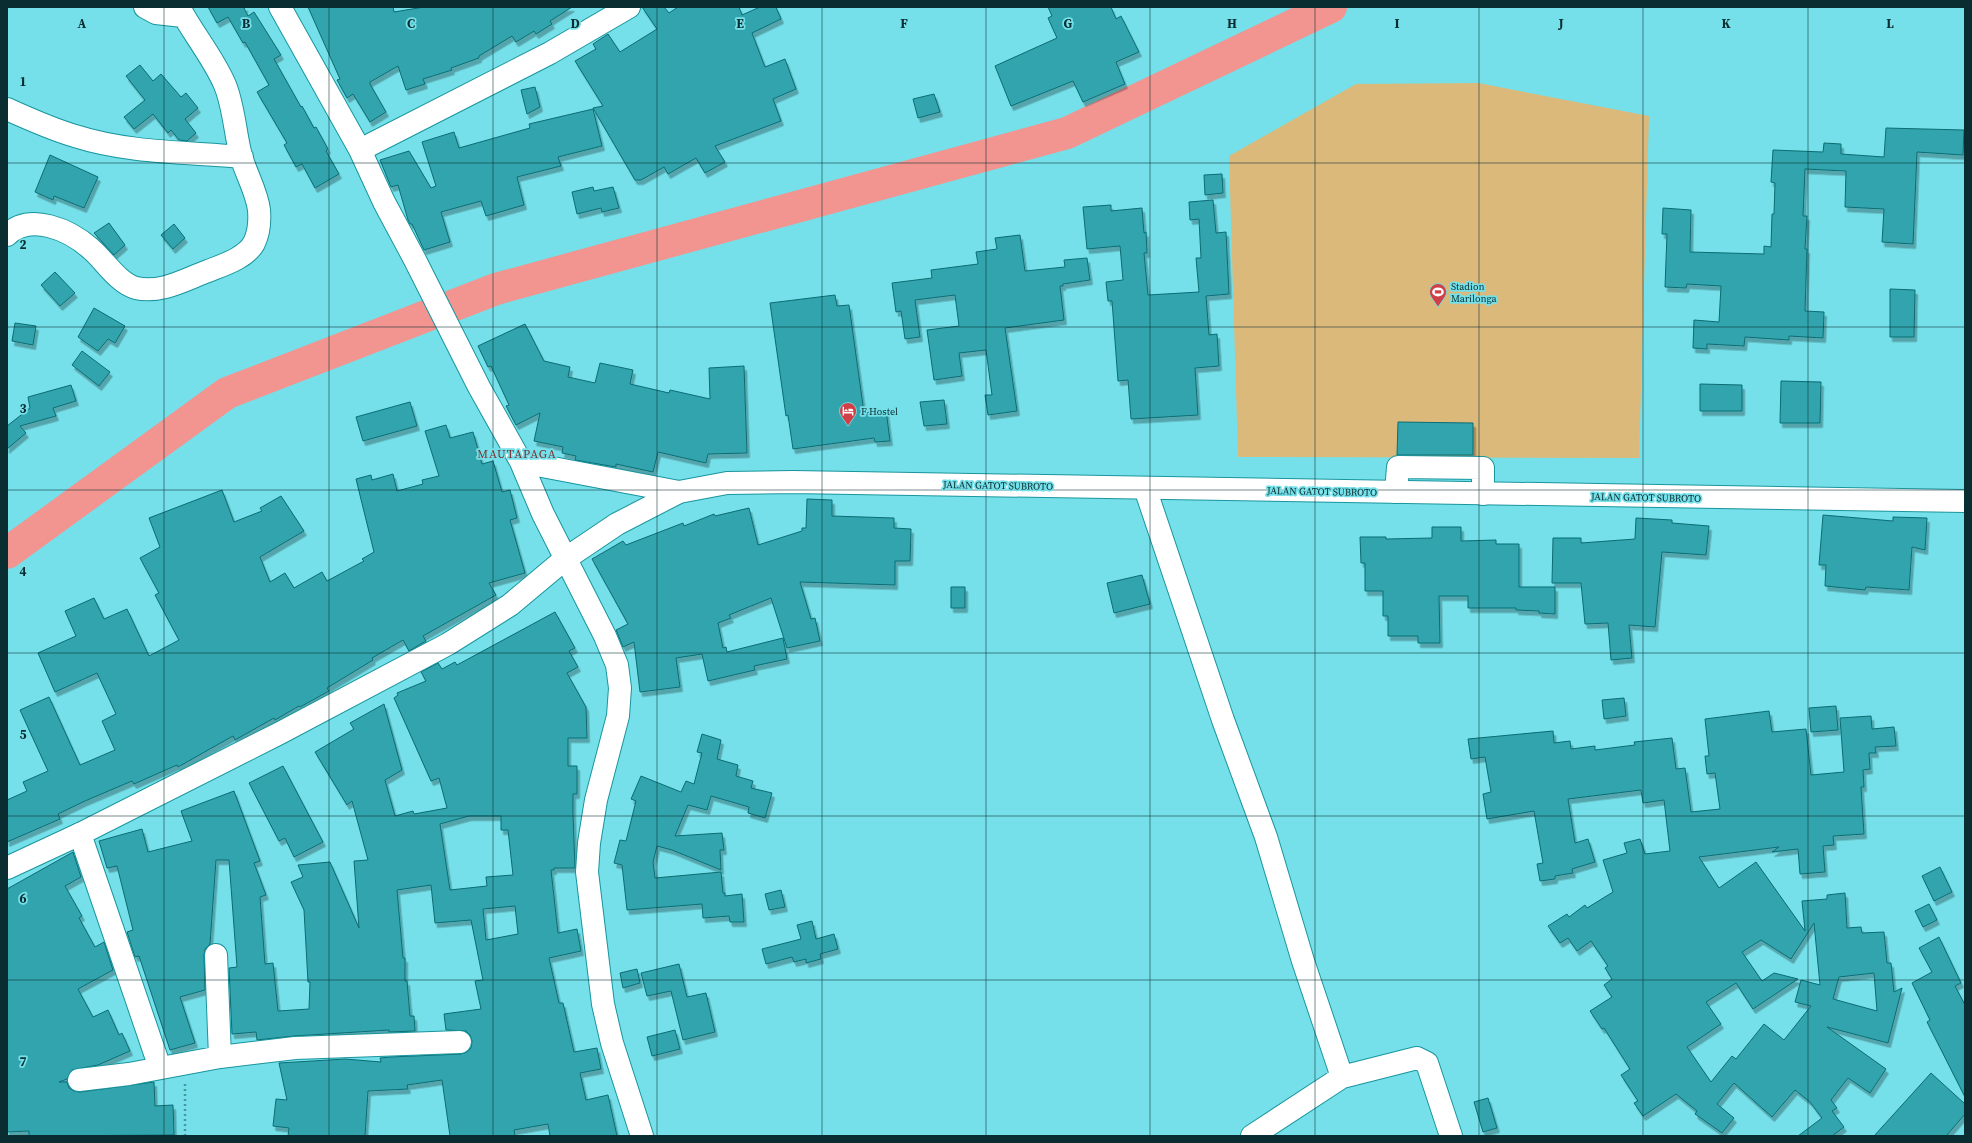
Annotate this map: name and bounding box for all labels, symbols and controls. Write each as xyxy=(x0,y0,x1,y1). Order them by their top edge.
text: A xyxy=(78,15,87,32)
text: B xyxy=(242,15,251,32)
text: C xyxy=(407,15,415,32)
text: D xyxy=(570,15,580,32)
text: E xyxy=(736,15,744,32)
text: F xyxy=(900,15,908,32)
text: G xyxy=(1064,15,1073,32)
text: H xyxy=(1227,15,1237,32)
text: I xyxy=(1394,15,1400,32)
text: J xyxy=(1557,15,1564,32)
text: K xyxy=(1721,15,1731,32)
text: L xyxy=(1886,15,1894,32)
text: 1 xyxy=(19,73,27,90)
text: 2 xyxy=(19,236,27,253)
place label: Stadion Marilonga xyxy=(1451,280,1498,305)
sports icon: Stadion Marilonga xyxy=(1428,282,1448,307)
text: 3 xyxy=(19,400,27,417)
hotel icon: F Hostel xyxy=(838,401,858,426)
place label: F Hostel xyxy=(861,405,898,418)
district label: MAUTAPAGA xyxy=(477,446,557,462)
street label: JALAN GATOT SUBROTO xyxy=(942,478,1053,493)
street label: JALAN GATOT SUBROTO xyxy=(1266,484,1377,499)
street label: JALAN GATOT SUBROTO xyxy=(1590,490,1701,505)
text: 4 xyxy=(19,563,27,580)
text: 5 xyxy=(19,726,27,743)
text: 6 xyxy=(19,890,27,907)
text: 7 xyxy=(19,1053,27,1070)

